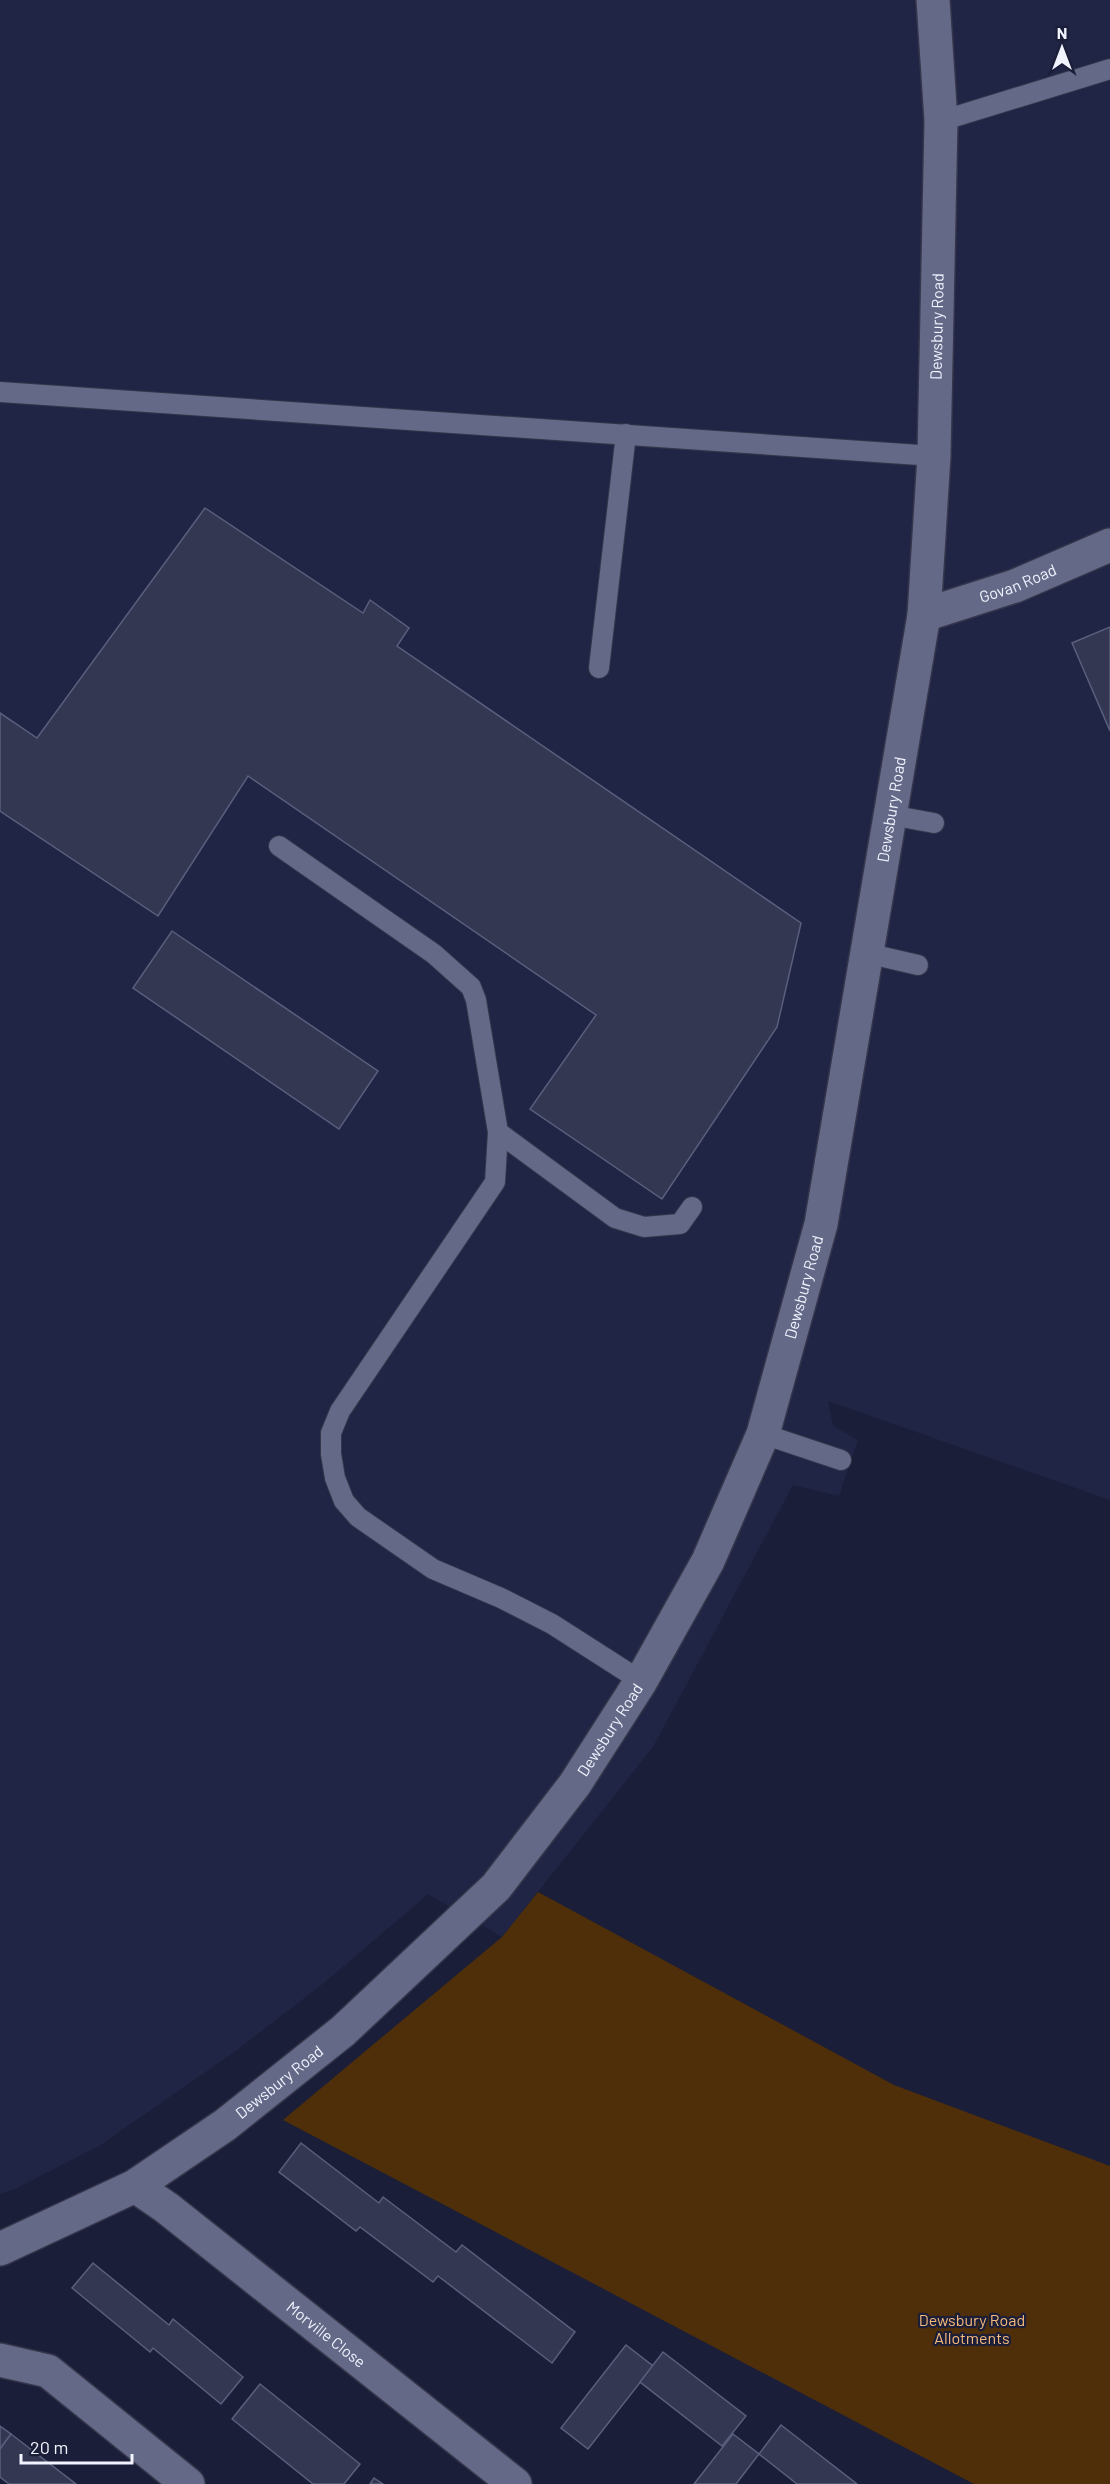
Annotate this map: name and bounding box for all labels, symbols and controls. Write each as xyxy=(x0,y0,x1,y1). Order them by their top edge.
north arrow xyxy=(1032,18,1092,78)
text: N xyxy=(1057,23,1067,42)
street label: Dewsbury Road xyxy=(926,273,947,380)
street label: Govan Road xyxy=(977,559,1059,606)
street label: Dewsbury Road xyxy=(872,755,909,863)
street label: Dewsbury Road xyxy=(780,1233,826,1341)
street label: Dewsbury Road xyxy=(573,1679,646,1779)
street label: Dewsbury Road xyxy=(231,2041,326,2122)
street label: Morville Close xyxy=(283,2297,370,2371)
park label: Dewsbury Road Allotments xyxy=(919,2310,1025,2347)
scale bar xyxy=(21,2427,132,2465)
text: 20 m xyxy=(30,2436,68,2458)

